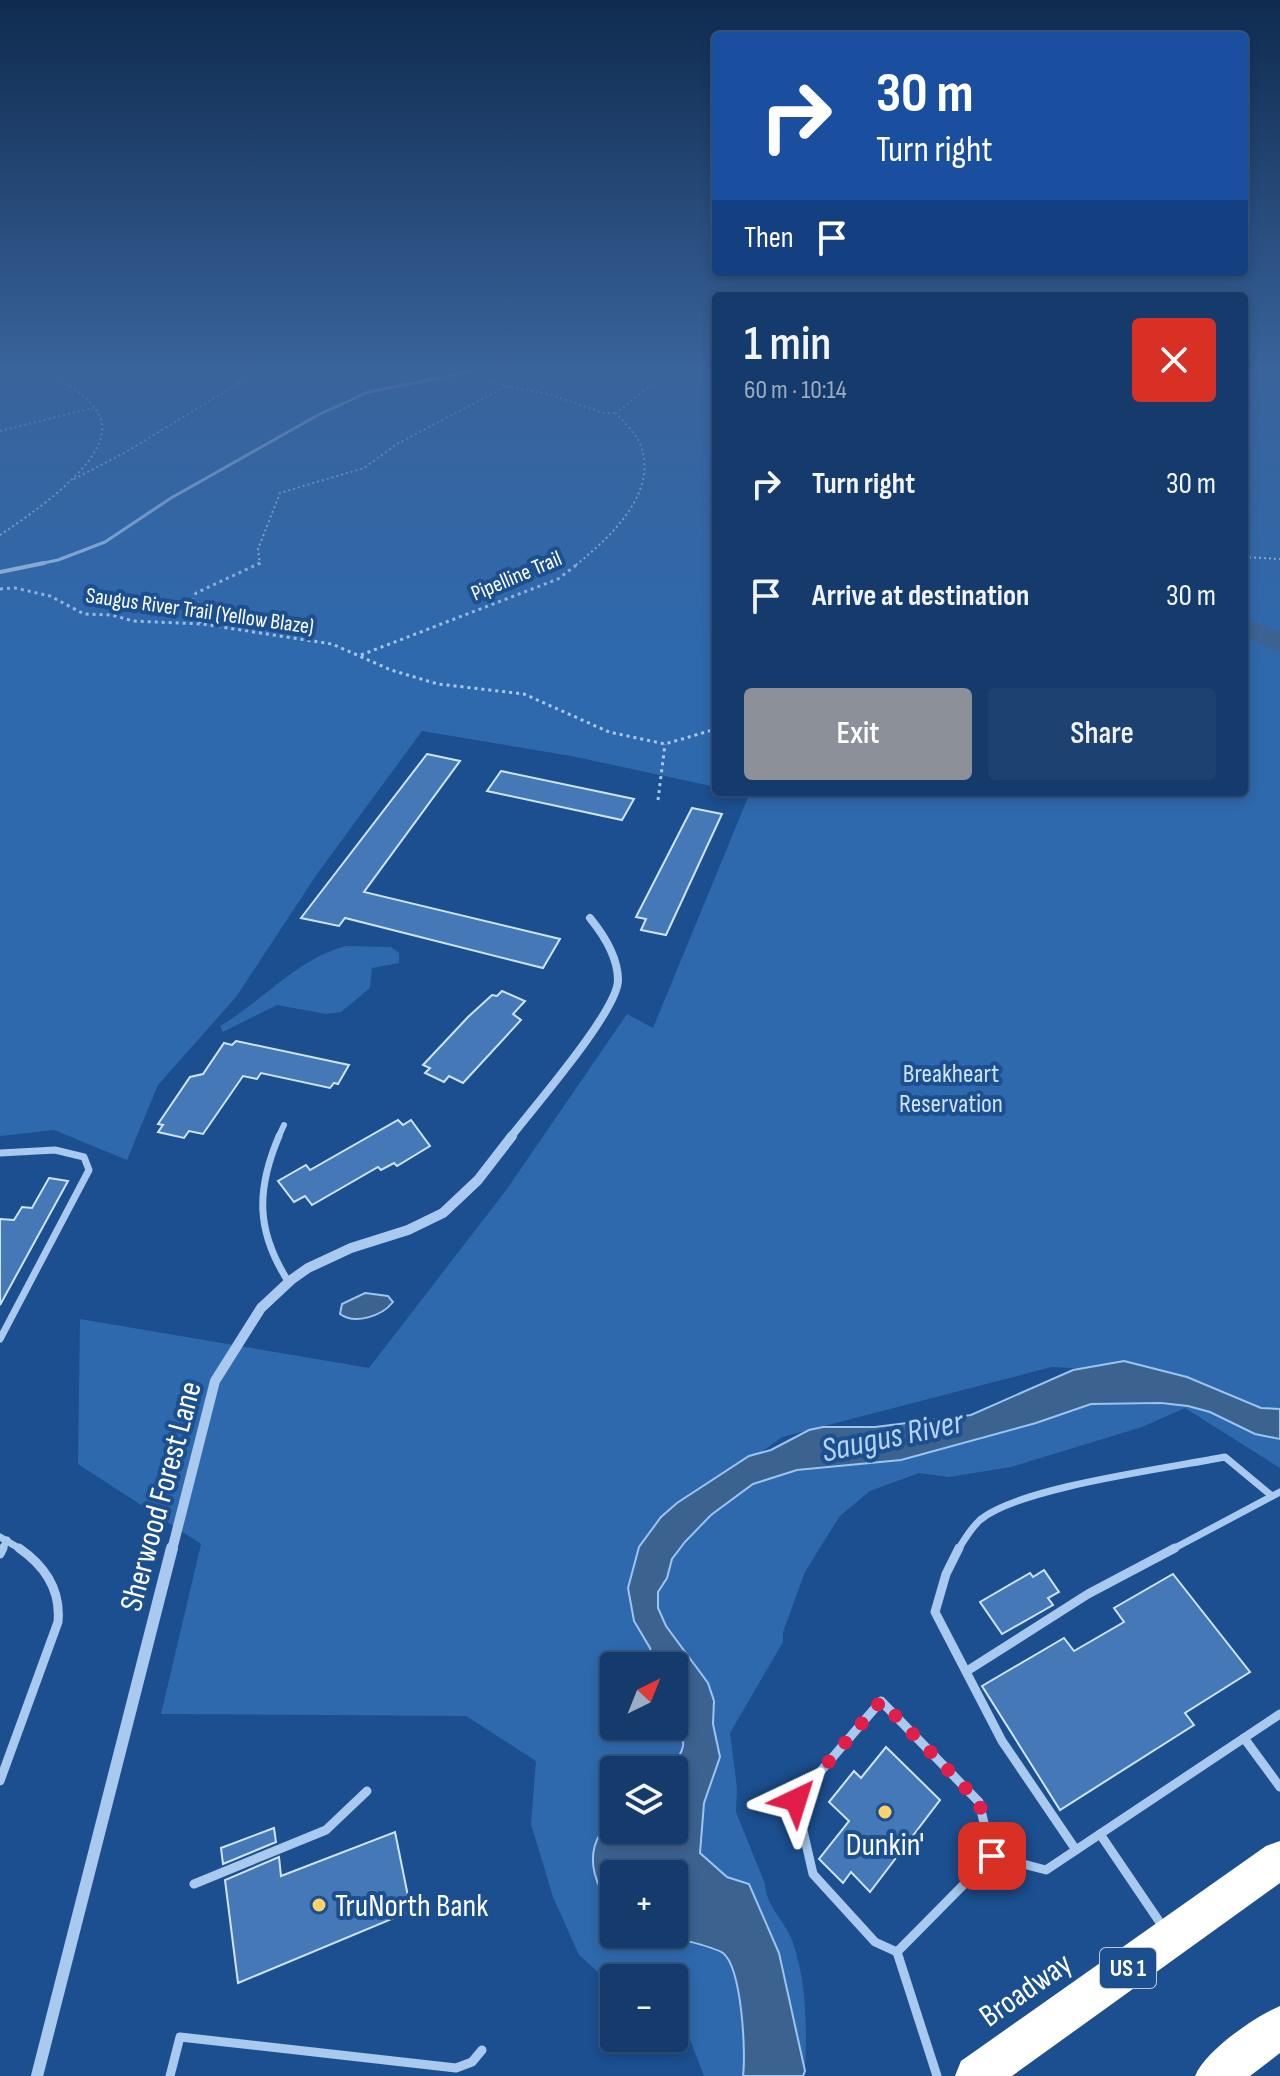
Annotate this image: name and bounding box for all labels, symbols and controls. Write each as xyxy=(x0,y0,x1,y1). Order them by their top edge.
text: 30 m xyxy=(876,61,974,128)
icon: right xyxy=(744,64,848,168)
text: Turn right xyxy=(876,129,993,172)
icon: arrive xyxy=(810,216,854,260)
text: Then xyxy=(744,220,794,256)
text: 1 min xyxy=(744,316,831,373)
button: close xyxy=(1132,318,1216,402)
text: 60 m · 10:14 xyxy=(744,375,847,406)
icon: right xyxy=(744,462,788,506)
text: Turn right xyxy=(812,466,915,502)
text: 30 m xyxy=(1166,466,1216,502)
street label: Pipelline Trail xyxy=(467,545,566,608)
icon: arrive xyxy=(744,574,788,618)
text: Arrive at destination xyxy=(812,578,1029,614)
text: 30 m xyxy=(1166,578,1216,614)
street label: Saugus River Trail (Yellow Blaze) xyxy=(84,582,315,641)
button: Exit xyxy=(744,688,972,780)
button: Share xyxy=(988,688,1216,780)
park label: Breakheart Reservation xyxy=(899,1059,1003,1120)
street label: Sherwood Forest Lane xyxy=(112,1377,211,1616)
water label: Saugus River xyxy=(818,1401,968,1471)
north arrow xyxy=(600,1652,688,1740)
map controls xyxy=(600,1652,688,2052)
button: layers xyxy=(600,1756,688,1844)
position arrow xyxy=(754,1758,838,1842)
marker: Dunkin' xyxy=(876,1803,894,1821)
pin xyxy=(958,1822,1026,1890)
place label: Dunkin' xyxy=(846,1826,924,1865)
icon: arrive xyxy=(970,1834,1014,1878)
button: + xyxy=(600,1860,688,1948)
place label: TruNorth Bank xyxy=(335,1887,488,1926)
marker: TruNorth Bank xyxy=(310,1896,328,1914)
street label: Broadway xyxy=(972,1944,1080,2036)
road number: US 1 xyxy=(1100,1948,1156,1988)
button: − xyxy=(600,1964,688,2052)

